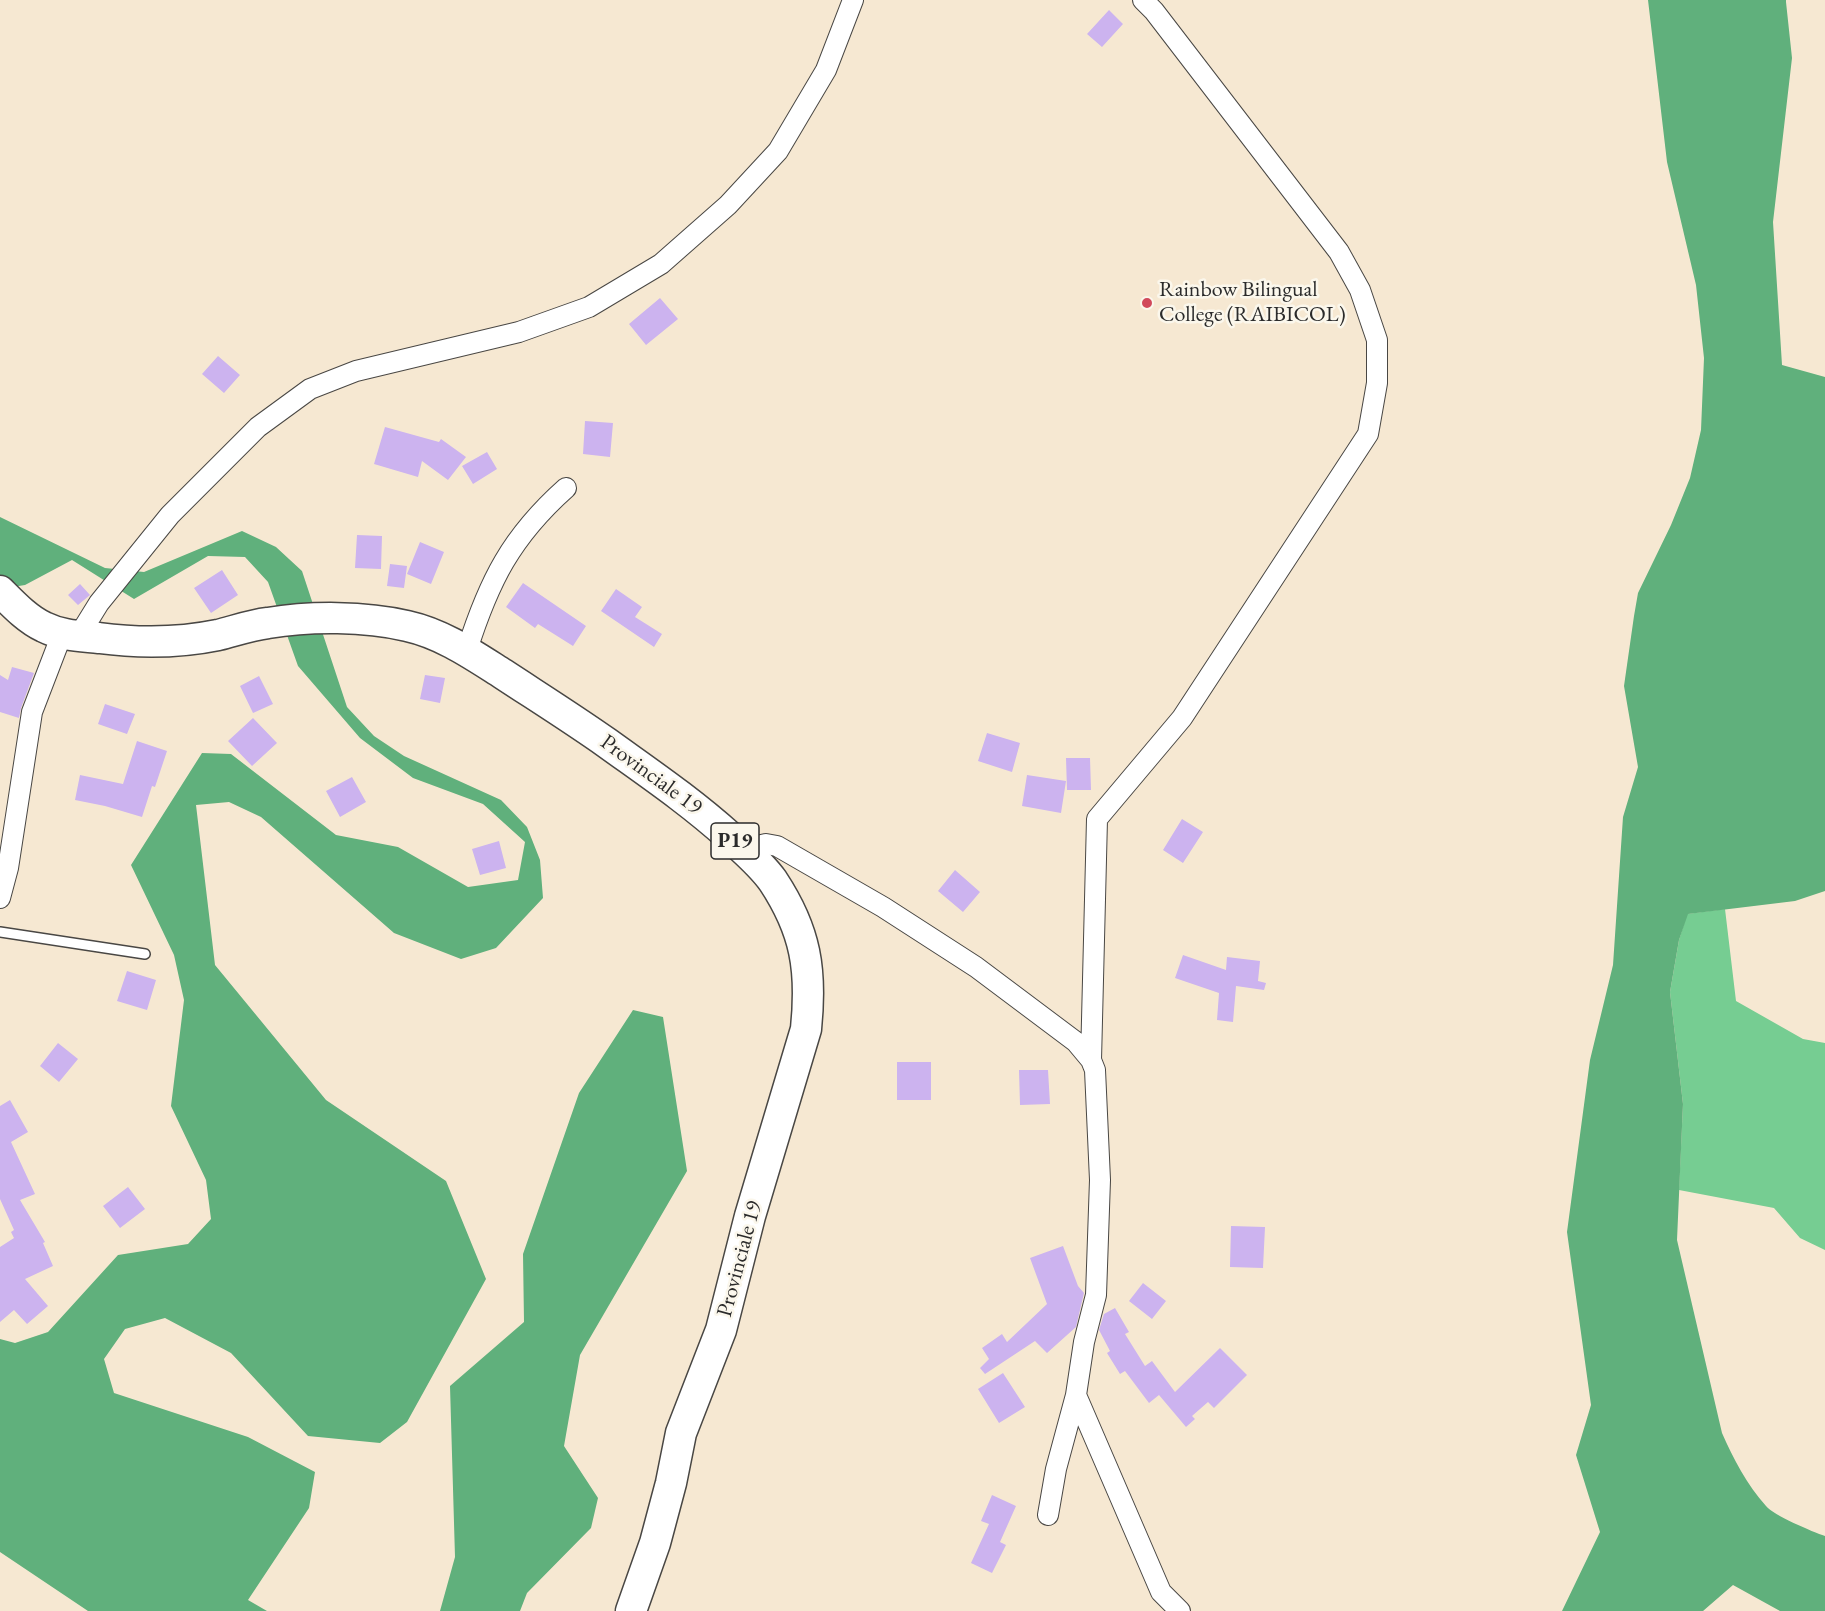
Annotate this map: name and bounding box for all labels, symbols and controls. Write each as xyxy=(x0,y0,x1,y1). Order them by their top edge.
place label: Rainbow Bilingual College (RAIBICOL) xyxy=(1159,277,1346,328)
marker: Rainbow Bilingual College (RAIBICOL) xyxy=(1140,296,1154,310)
street label: Provinciale 19 xyxy=(595,729,707,821)
road number: P19 xyxy=(711,823,759,859)
street label: Provinciale 19 xyxy=(712,1198,768,1320)

